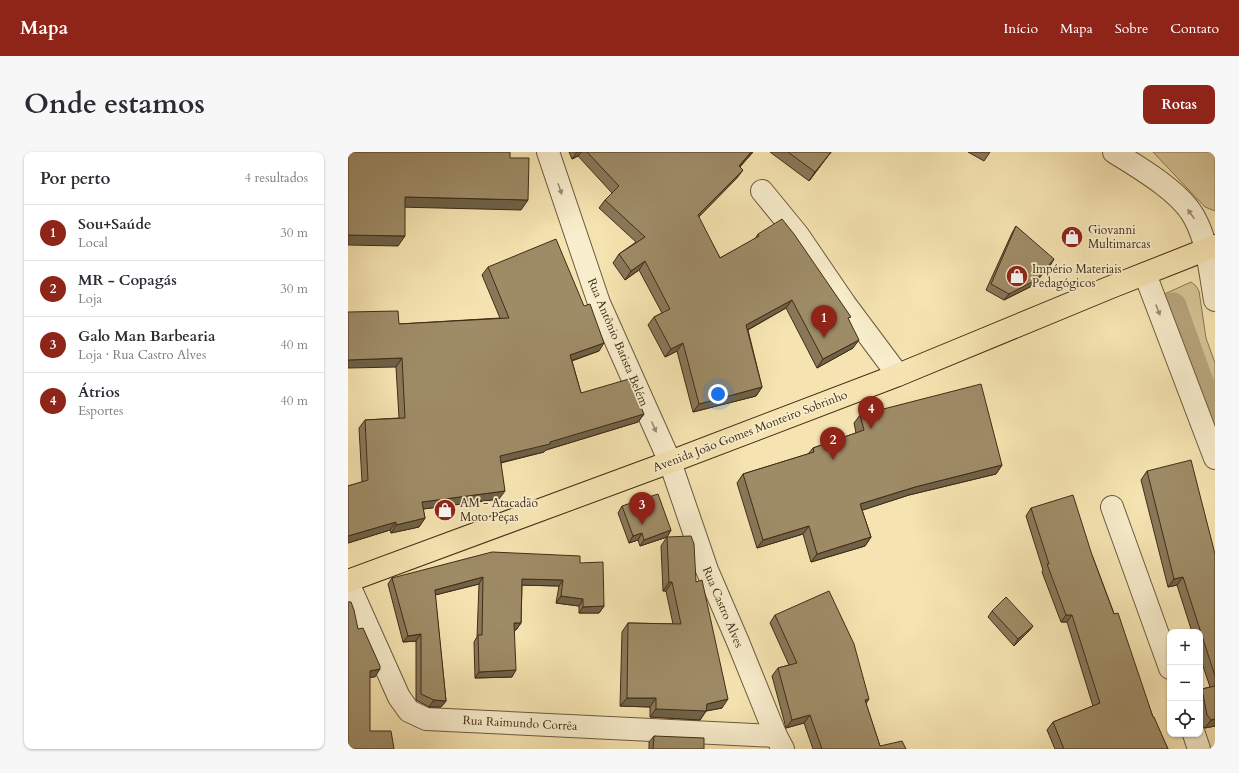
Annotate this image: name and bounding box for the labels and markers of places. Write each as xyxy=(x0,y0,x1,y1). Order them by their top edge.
place label: Giovanni Multimarcas xyxy=(1088,222,1151,252)
shop icon: Giovanni Multimarcas xyxy=(1059,224,1085,250)
place label: Império Materiais Pedagógicos xyxy=(1032,261,1122,291)
shop icon: Império Materiais Pedagógicos xyxy=(1004,263,1030,289)
pin: 1 xyxy=(811,305,837,338)
pin: 4 xyxy=(858,396,884,429)
pin: 2 xyxy=(820,427,846,460)
pin: 3 xyxy=(629,492,655,525)
place label: AM - Atacadão Moto Peças xyxy=(460,495,538,525)
shop icon: AM - Atacadão Moto Peças xyxy=(432,497,458,523)

